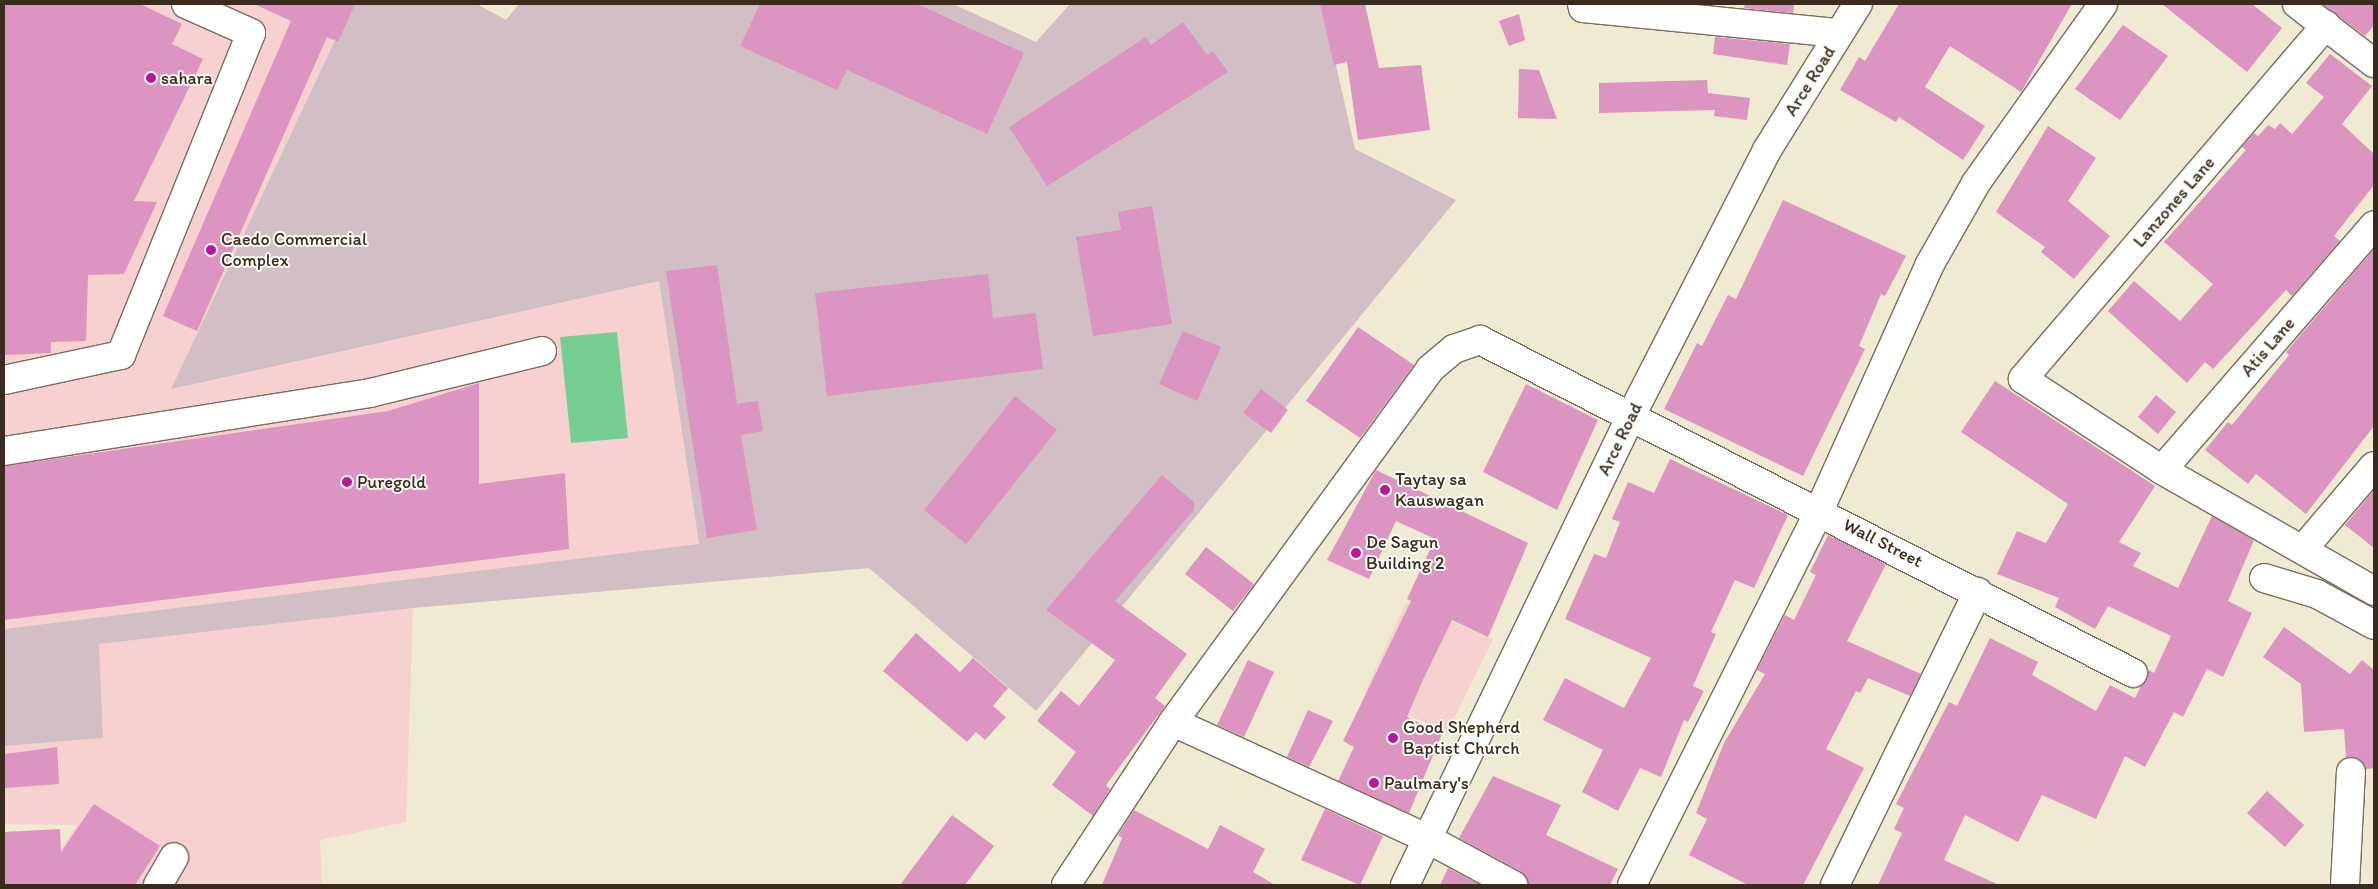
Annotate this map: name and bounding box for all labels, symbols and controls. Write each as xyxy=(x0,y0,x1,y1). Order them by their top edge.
street label: Arce Road xyxy=(1780,42,1840,120)
place label: sahara xyxy=(161,67,213,89)
marker: sahara xyxy=(145,72,157,84)
street label: Lanzones Lane xyxy=(2128,152,2220,252)
place label: Caedo Commercial Complex xyxy=(221,229,367,272)
marker: Caedo Commercial Complex xyxy=(205,244,217,256)
street label: Atis Lane xyxy=(2236,313,2300,381)
street label: Arce Road xyxy=(1593,399,1647,479)
place label: Taytay sa Kauswagan xyxy=(1395,469,1484,512)
place label: Puregold xyxy=(357,471,426,493)
marker: Puregold xyxy=(341,476,353,488)
marker: Taytay sa Kauswagan xyxy=(1379,484,1391,496)
street label: Wall Street xyxy=(1840,514,1926,572)
place label: De Sagun Building 2 xyxy=(1366,532,1444,574)
marker: De Sagun Building 2 xyxy=(1350,547,1362,559)
place label: Good Shepherd Baptist Church xyxy=(1403,717,1520,760)
marker: Good Shepherd Baptist Church xyxy=(1387,732,1399,744)
place label: Paulmary's xyxy=(1384,772,1469,794)
marker: Paulmary's xyxy=(1368,777,1380,789)

